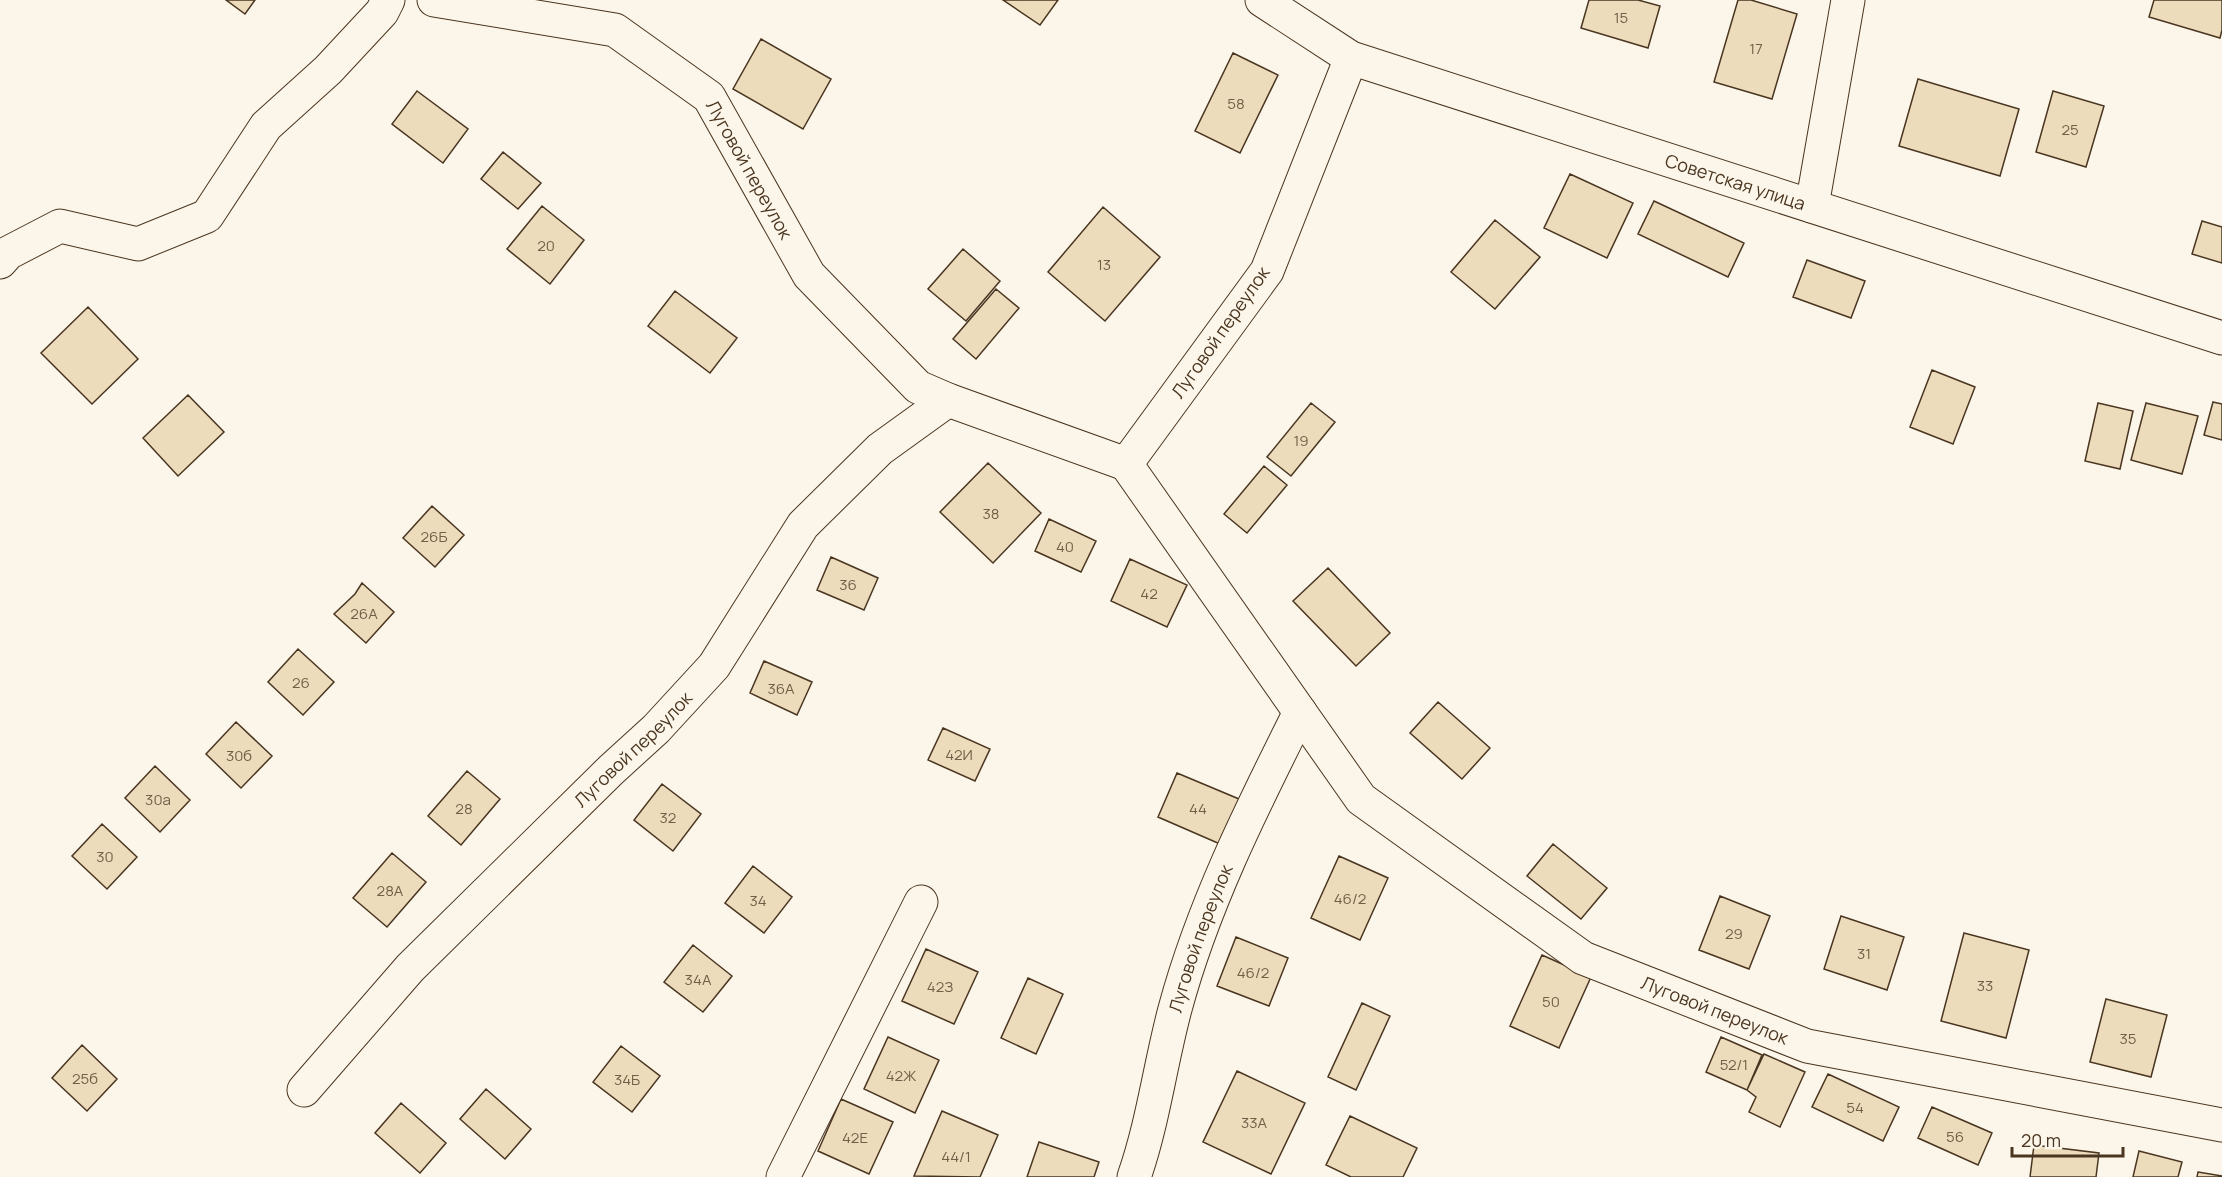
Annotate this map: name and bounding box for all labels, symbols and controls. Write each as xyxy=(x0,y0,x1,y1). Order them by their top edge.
house number: 15 xyxy=(1614,7,1628,28)
house number: 17 xyxy=(1749,38,1763,59)
house number: 58 xyxy=(1227,93,1245,114)
street label: Луговой переулок xyxy=(701,96,799,244)
house number: 25 xyxy=(2061,119,2079,140)
street label: Советская улица xyxy=(1662,148,1809,215)
house number: 20 xyxy=(537,235,555,256)
house number: 13 xyxy=(1097,254,1111,275)
street label: Луговой переулок xyxy=(1165,260,1275,403)
house number: 19 xyxy=(1293,430,1309,451)
house number: 38 xyxy=(982,503,1000,524)
house number: 26Б xyxy=(421,526,447,547)
house number: 40 xyxy=(1056,536,1074,557)
house number: 36 xyxy=(839,574,857,595)
house number: 42 xyxy=(1140,583,1158,604)
house number: 26А xyxy=(350,603,378,624)
house number: 26 xyxy=(292,672,310,693)
house number: 36А xyxy=(767,678,795,699)
street label: Луговой переулок xyxy=(569,685,698,812)
house number: 42И xyxy=(945,744,973,765)
house number: 30б xyxy=(226,745,252,766)
house number: 30а xyxy=(145,789,171,810)
house number: 28 xyxy=(455,798,473,819)
house number: 44 xyxy=(1189,798,1207,819)
house number: 32 xyxy=(660,807,676,828)
house number: 30 xyxy=(96,846,114,867)
street label: Луговой переулок xyxy=(1163,859,1238,1015)
house number: 28А xyxy=(377,880,404,901)
house number: 46/2 xyxy=(1334,888,1366,909)
house number: 34 xyxy=(749,890,767,911)
house number: 29 xyxy=(1725,923,1743,944)
house number: 31 xyxy=(1857,943,1871,964)
house number: 46/2 xyxy=(1237,962,1269,983)
house number: 34А xyxy=(685,969,712,990)
street label: Луговой переулок xyxy=(1638,970,1793,1050)
house number: 33 xyxy=(1977,975,1993,996)
house number: 42З xyxy=(927,976,953,997)
house number: 50 xyxy=(1542,991,1560,1012)
house number: 35 xyxy=(2120,1028,2136,1049)
house number: 52/1 xyxy=(1720,1054,1748,1075)
house number: 42Ж xyxy=(886,1065,917,1086)
house number: 25б xyxy=(72,1068,98,1089)
house number: 34Б xyxy=(614,1069,640,1090)
house number: 54 xyxy=(1846,1097,1864,1118)
house number: 33А xyxy=(1241,1112,1268,1133)
scale bar xyxy=(2012,1120,2123,1158)
house number: 56 xyxy=(1946,1126,1964,1147)
house number: 42Е xyxy=(842,1127,868,1148)
text: 20 m xyxy=(2021,1128,2061,1152)
house number: 44/1 xyxy=(941,1146,971,1167)

